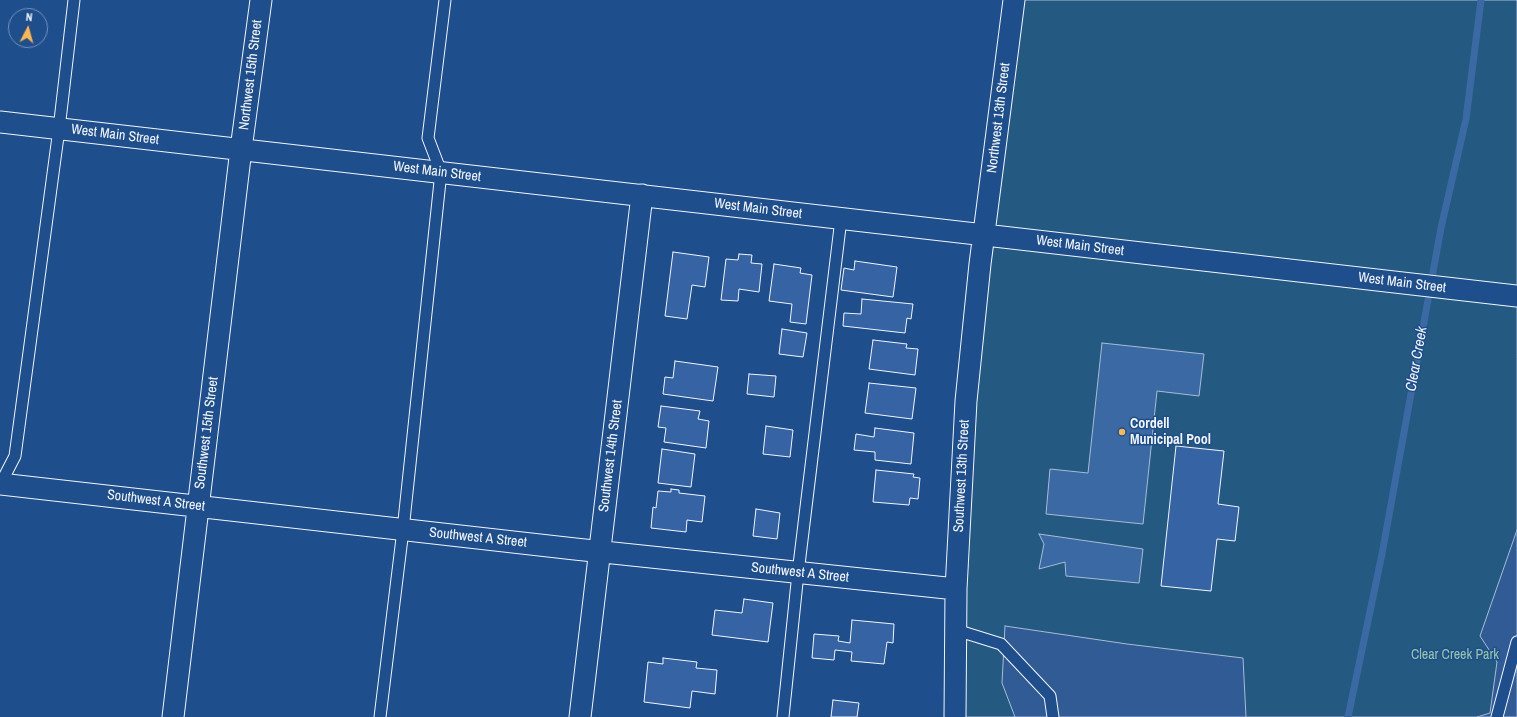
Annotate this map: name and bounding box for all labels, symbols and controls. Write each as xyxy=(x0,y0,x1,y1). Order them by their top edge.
north arrow xyxy=(8,8,48,48)
text: N xyxy=(25,10,33,24)
street label: Northwest 15th Street xyxy=(236,19,266,131)
street label: Northwest 13th Street xyxy=(984,62,1014,174)
street label: West Main Street xyxy=(70,121,160,149)
street label: West Main Street xyxy=(392,158,482,186)
street label: West Main Street xyxy=(713,195,803,223)
street label: West Main Street xyxy=(1035,232,1125,260)
street label: West Main Street xyxy=(1357,269,1447,297)
water label: Clear Creek xyxy=(1402,325,1432,393)
street label: Southwest 15th Street xyxy=(192,376,222,490)
street label: Southwest 14th Street xyxy=(596,399,626,513)
place label: Cordell Municipal Pool xyxy=(1130,416,1211,448)
street label: Southwest 13th Street xyxy=(951,419,973,533)
marker: Cordell Municipal Pool xyxy=(1117,427,1127,437)
street label: Southwest A Street xyxy=(106,487,206,515)
street label: Southwest A Street xyxy=(428,525,528,551)
street label: Southwest A Street xyxy=(750,560,850,586)
park label: Clear Creek Park xyxy=(1411,647,1499,663)

